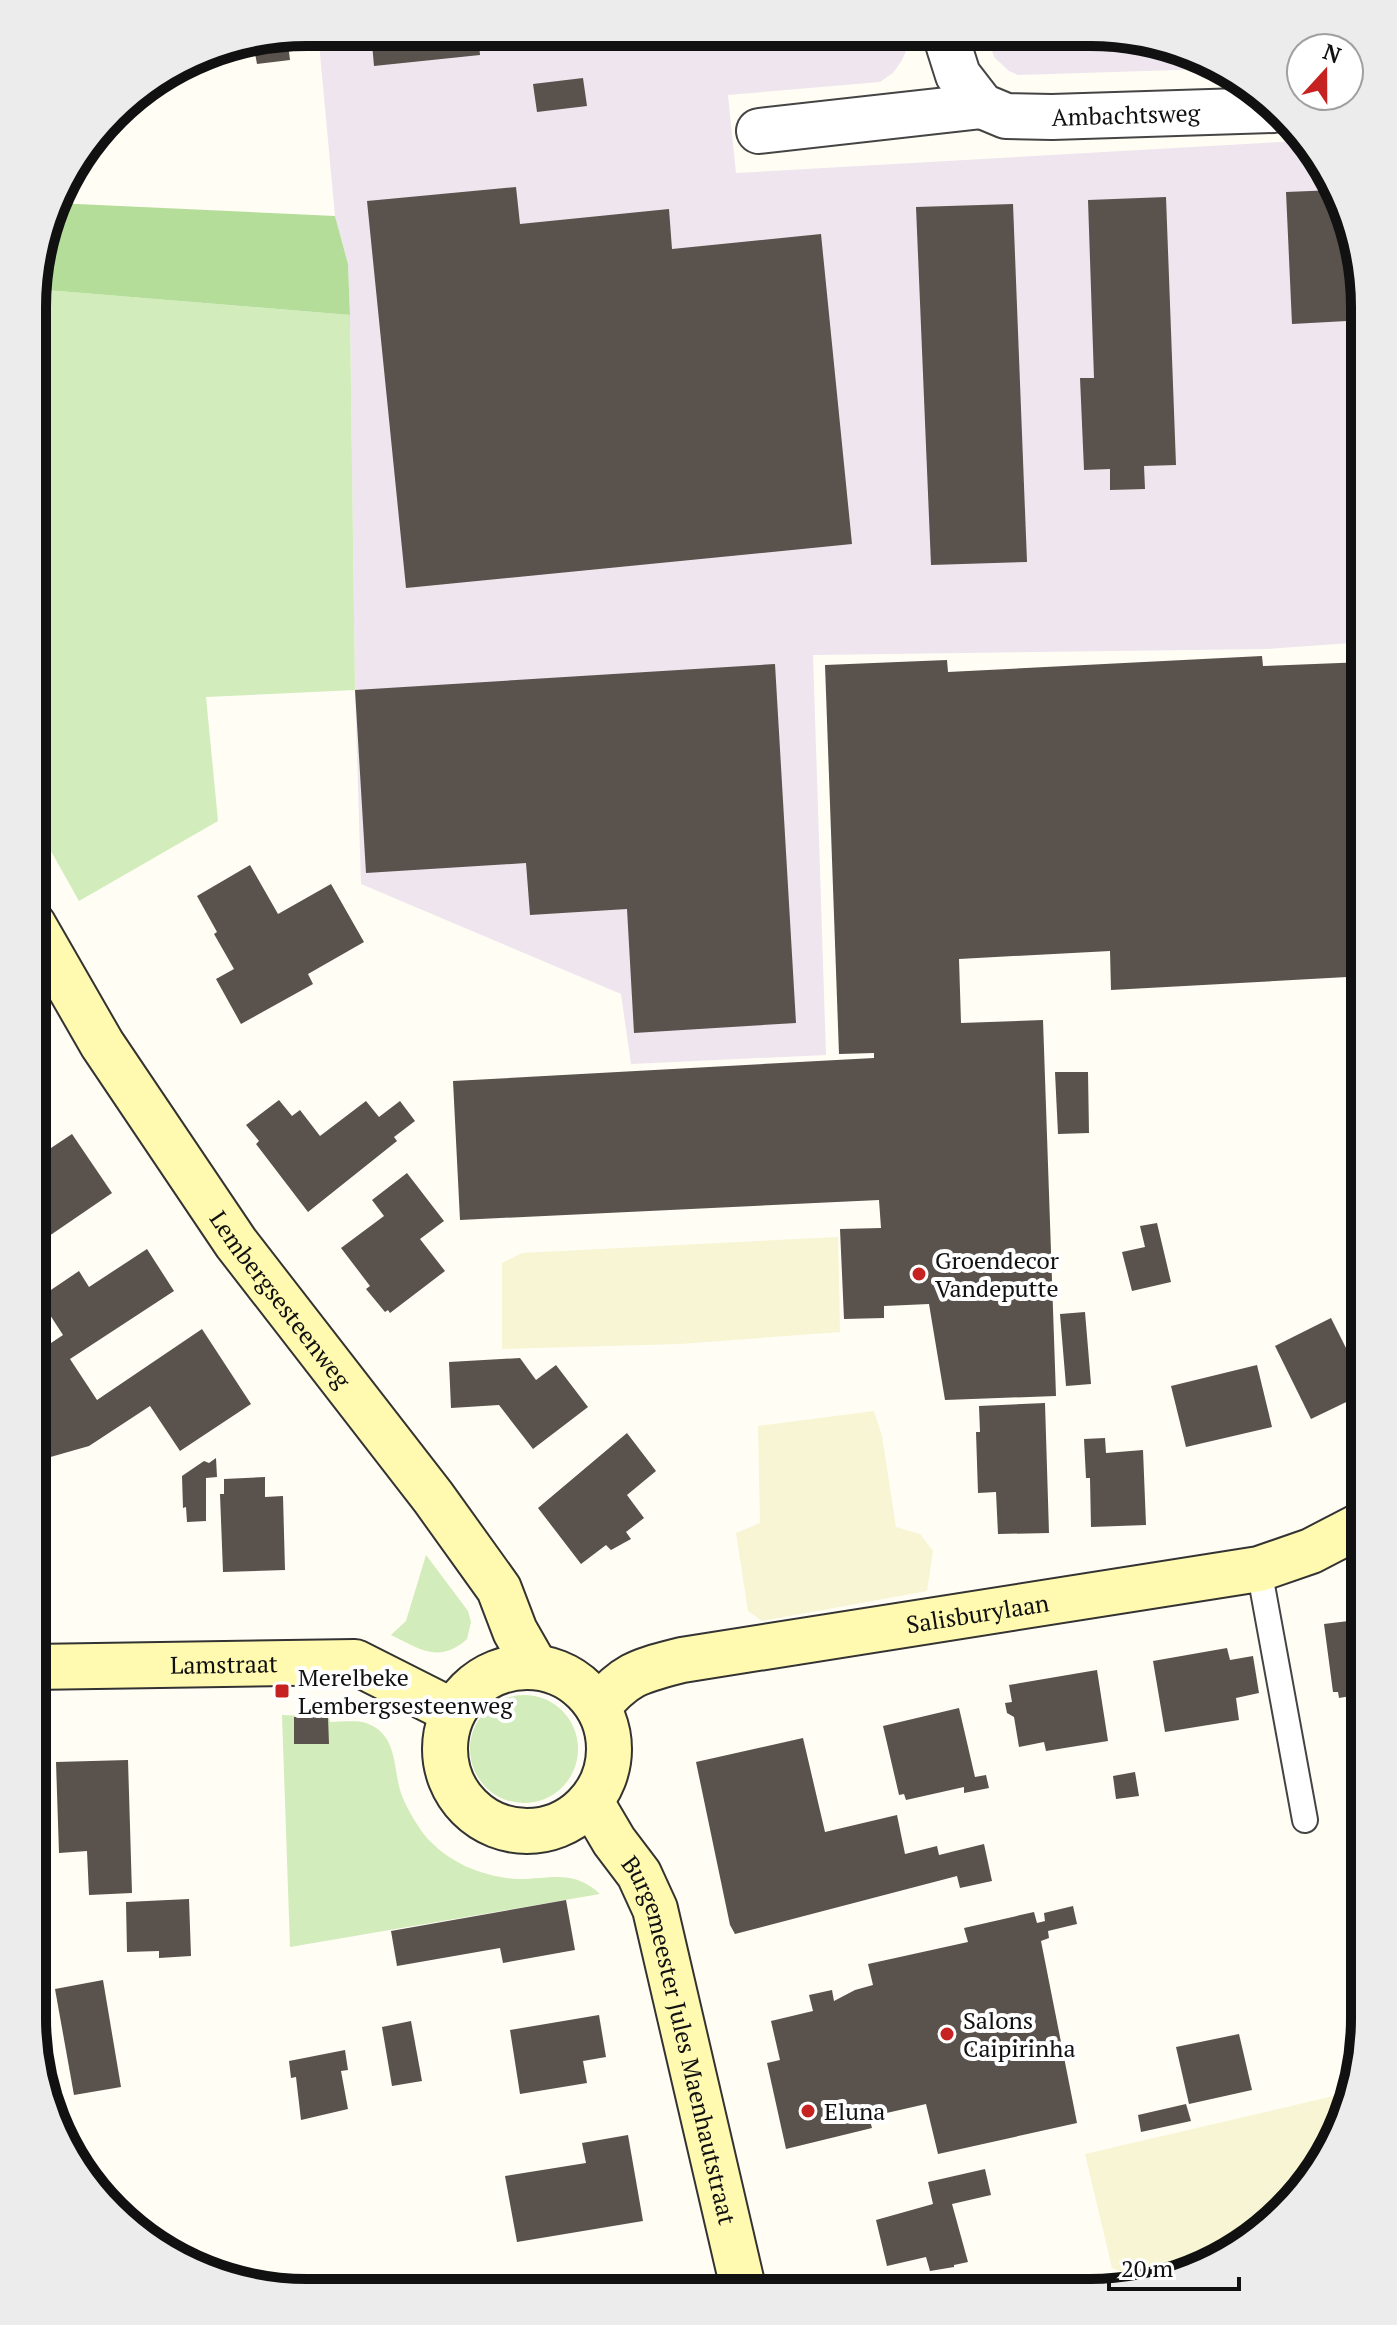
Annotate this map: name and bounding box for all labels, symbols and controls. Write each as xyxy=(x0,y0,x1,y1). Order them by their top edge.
north arrow xyxy=(1285,32,1365,112)
text: N xyxy=(1319,36,1346,70)
street label: Ambachtsweg xyxy=(1051,96,1201,133)
street label: Lembergsesteenweg xyxy=(203,1204,359,1395)
place label: Groendecor Vandeputte xyxy=(935,1244,1060,1304)
marker: Groendecor Vandeputte xyxy=(910,1265,928,1283)
street label: Salisburylaan xyxy=(904,1586,1051,1640)
street label: Lamstraat xyxy=(170,1647,278,1681)
place label: Merelbeke Lembergsesteenweg xyxy=(298,1661,513,1721)
marker: Merelbeke Lembergsesteenweg xyxy=(273,1682,291,1700)
street label: Burgemeester Jules Maenhautstraat xyxy=(615,1849,744,2228)
place label: Salons Caipirinha xyxy=(963,2004,1076,2064)
marker: Salons Caipirinha xyxy=(938,2025,956,2043)
place label: Eluna xyxy=(824,2095,885,2127)
marker: Eluna xyxy=(799,2102,817,2120)
scale bar xyxy=(1109,2241,1239,2291)
text: 20 m xyxy=(1121,2252,1173,2284)

